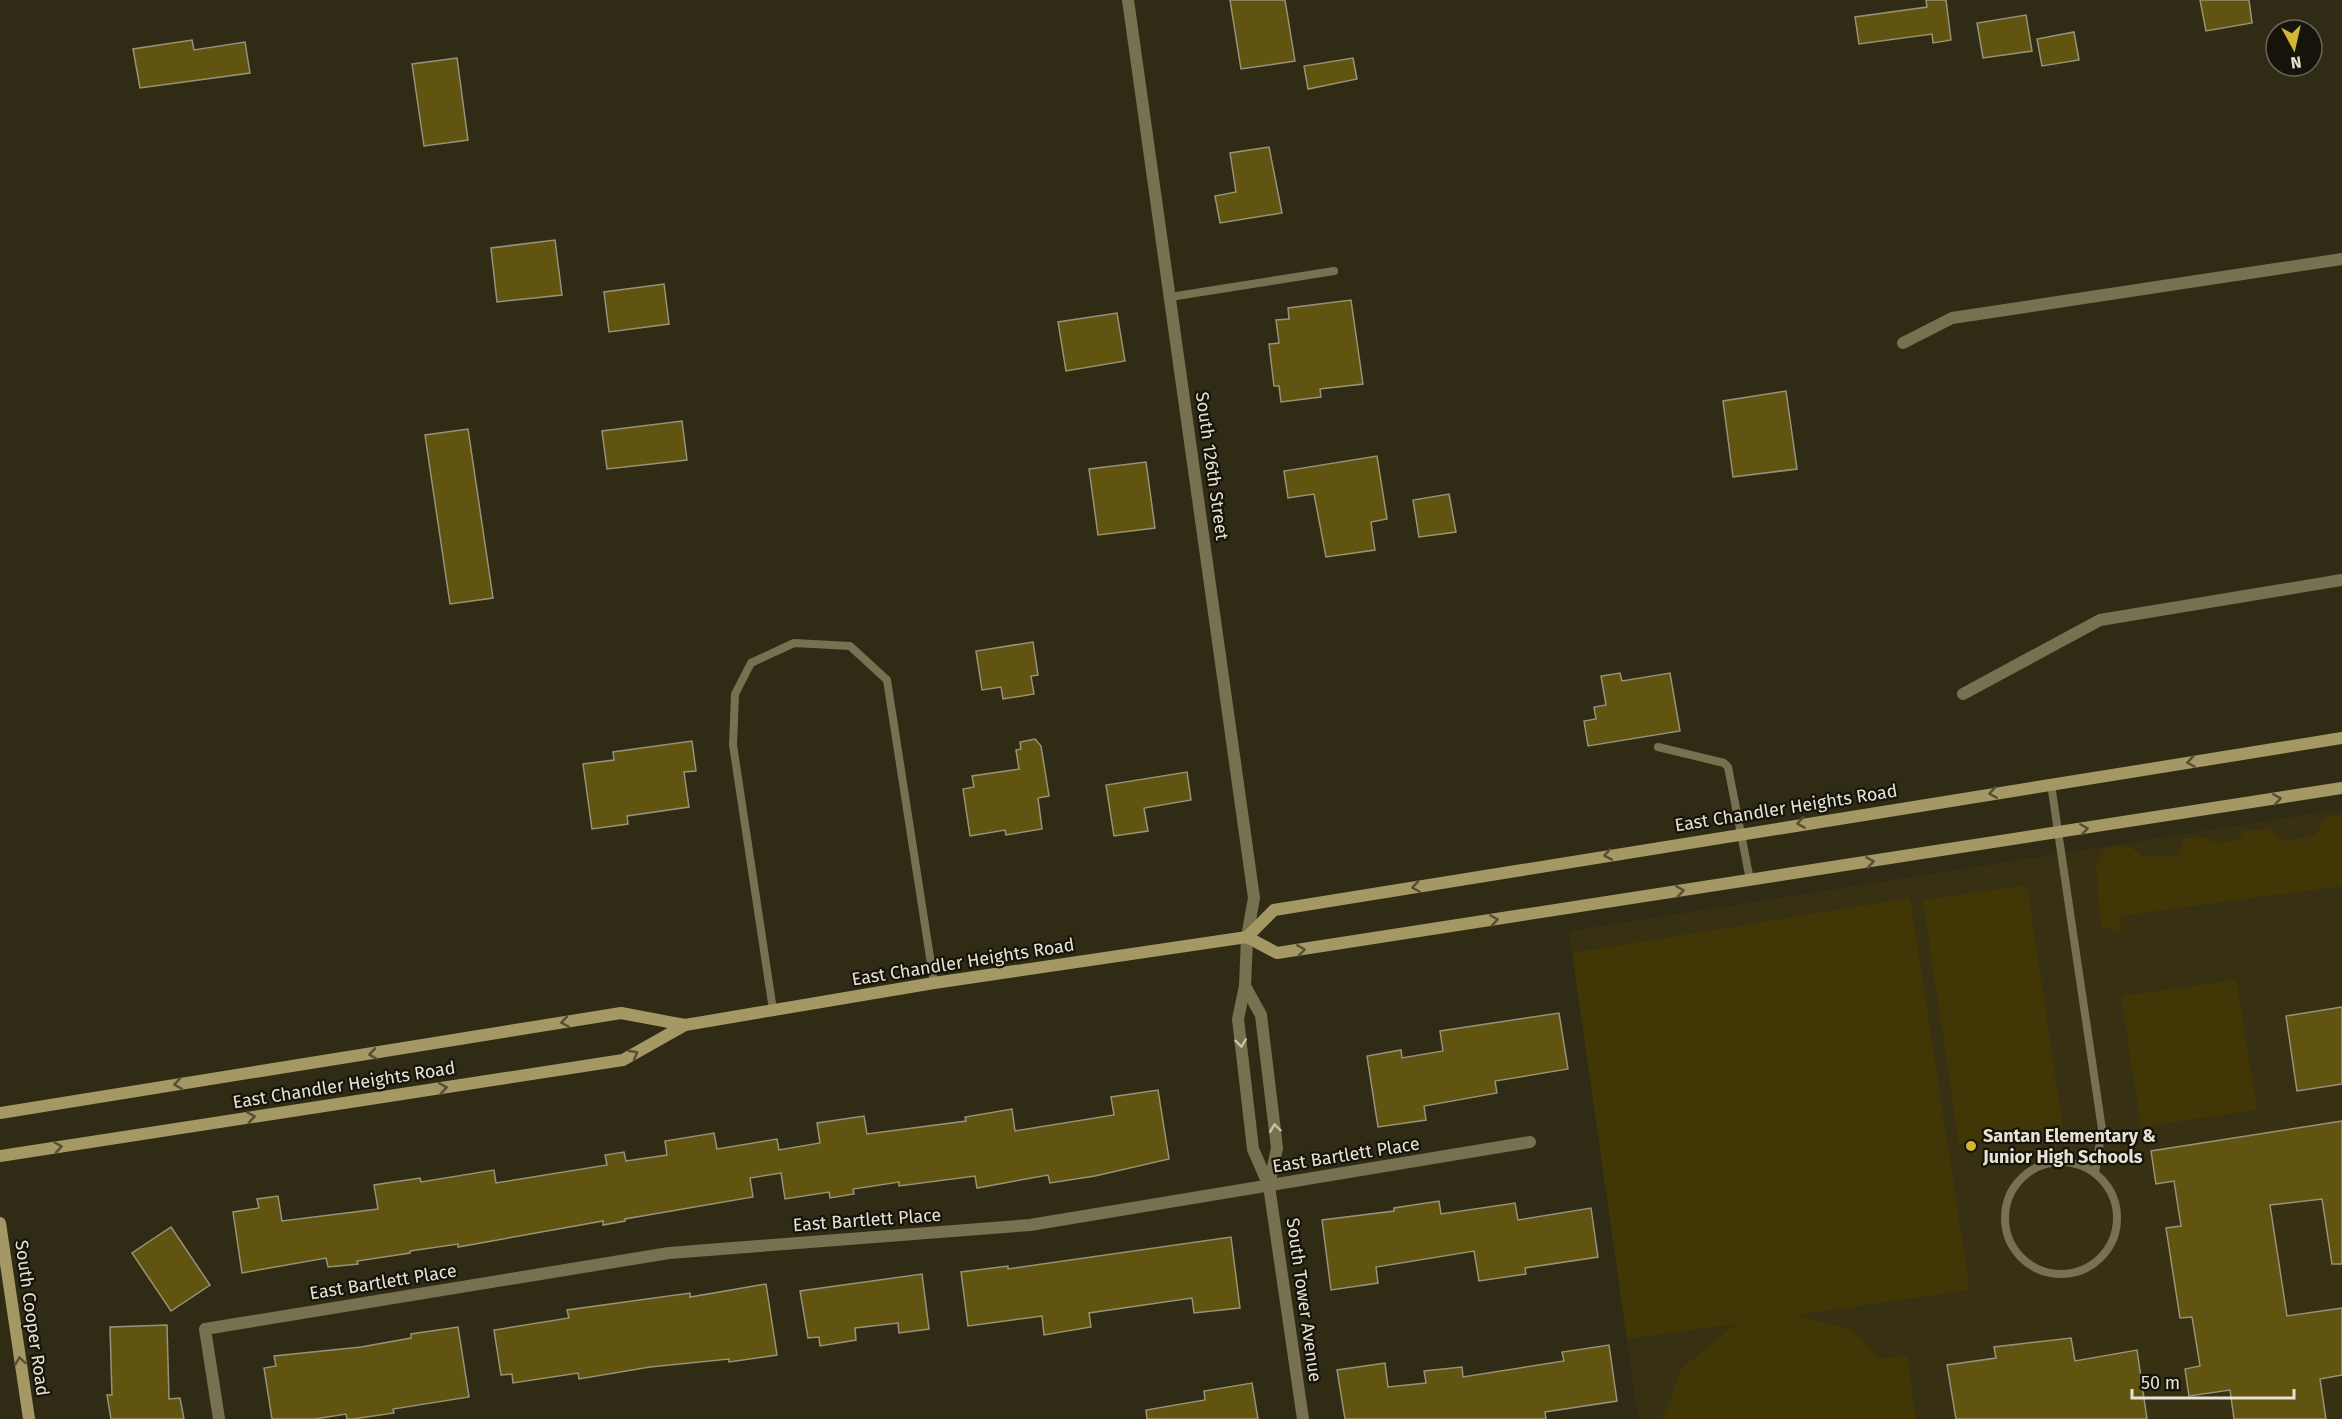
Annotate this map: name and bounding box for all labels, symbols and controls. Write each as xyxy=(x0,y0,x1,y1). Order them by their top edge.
north arrow xyxy=(2264,18,2324,78)
text: N xyxy=(2289,52,2303,73)
street label: South 126th Street xyxy=(1191,390,1233,542)
one-way arrow xyxy=(2186,755,2195,767)
street label: East Chandler Heights Road xyxy=(1673,780,1899,836)
one-way arrow xyxy=(1989,787,1998,799)
one-way arrow xyxy=(2272,793,2281,805)
one-way arrow xyxy=(1796,817,1805,829)
one-way arrow xyxy=(2078,823,2088,836)
one-way arrow xyxy=(1604,849,1613,861)
one-way arrow xyxy=(1866,856,1875,868)
one-way arrow xyxy=(1411,881,1420,893)
one-way arrow xyxy=(1675,885,1684,897)
one-way arrow xyxy=(1489,914,1499,926)
street label: East Chandler Heights Road xyxy=(850,934,1076,990)
one-way arrow xyxy=(1297,944,1306,956)
one-way arrow xyxy=(561,1015,571,1028)
one-way arrow xyxy=(1234,1039,1247,1048)
one-way arrow xyxy=(368,1047,377,1059)
one-way arrow xyxy=(628,1050,639,1061)
street label: East Chandler Heights Road xyxy=(231,1057,457,1113)
one-way arrow xyxy=(173,1078,182,1090)
one-way arrow xyxy=(438,1082,448,1095)
one-way arrow xyxy=(246,1112,255,1124)
one-way arrow xyxy=(1269,1124,1281,1133)
place label: Santan Elementary & Junior High Schools xyxy=(1982,1125,2156,1168)
street label: East Bartlett Place xyxy=(1271,1132,1421,1178)
marker: Santan Elementary & Junior High Schools xyxy=(1964,1139,1978,1153)
one-way arrow xyxy=(52,1141,62,1154)
street label: East Bartlett Place xyxy=(792,1204,942,1236)
street label: South Tower Avenue xyxy=(1282,1216,1326,1384)
street label: South Cooper Road xyxy=(10,1239,54,1397)
street label: East Bartlett Place xyxy=(308,1259,458,1305)
one-way arrow xyxy=(15,1357,27,1366)
scale bar xyxy=(2132,1362,2294,1400)
text: 50 m xyxy=(2141,1372,2180,1394)

